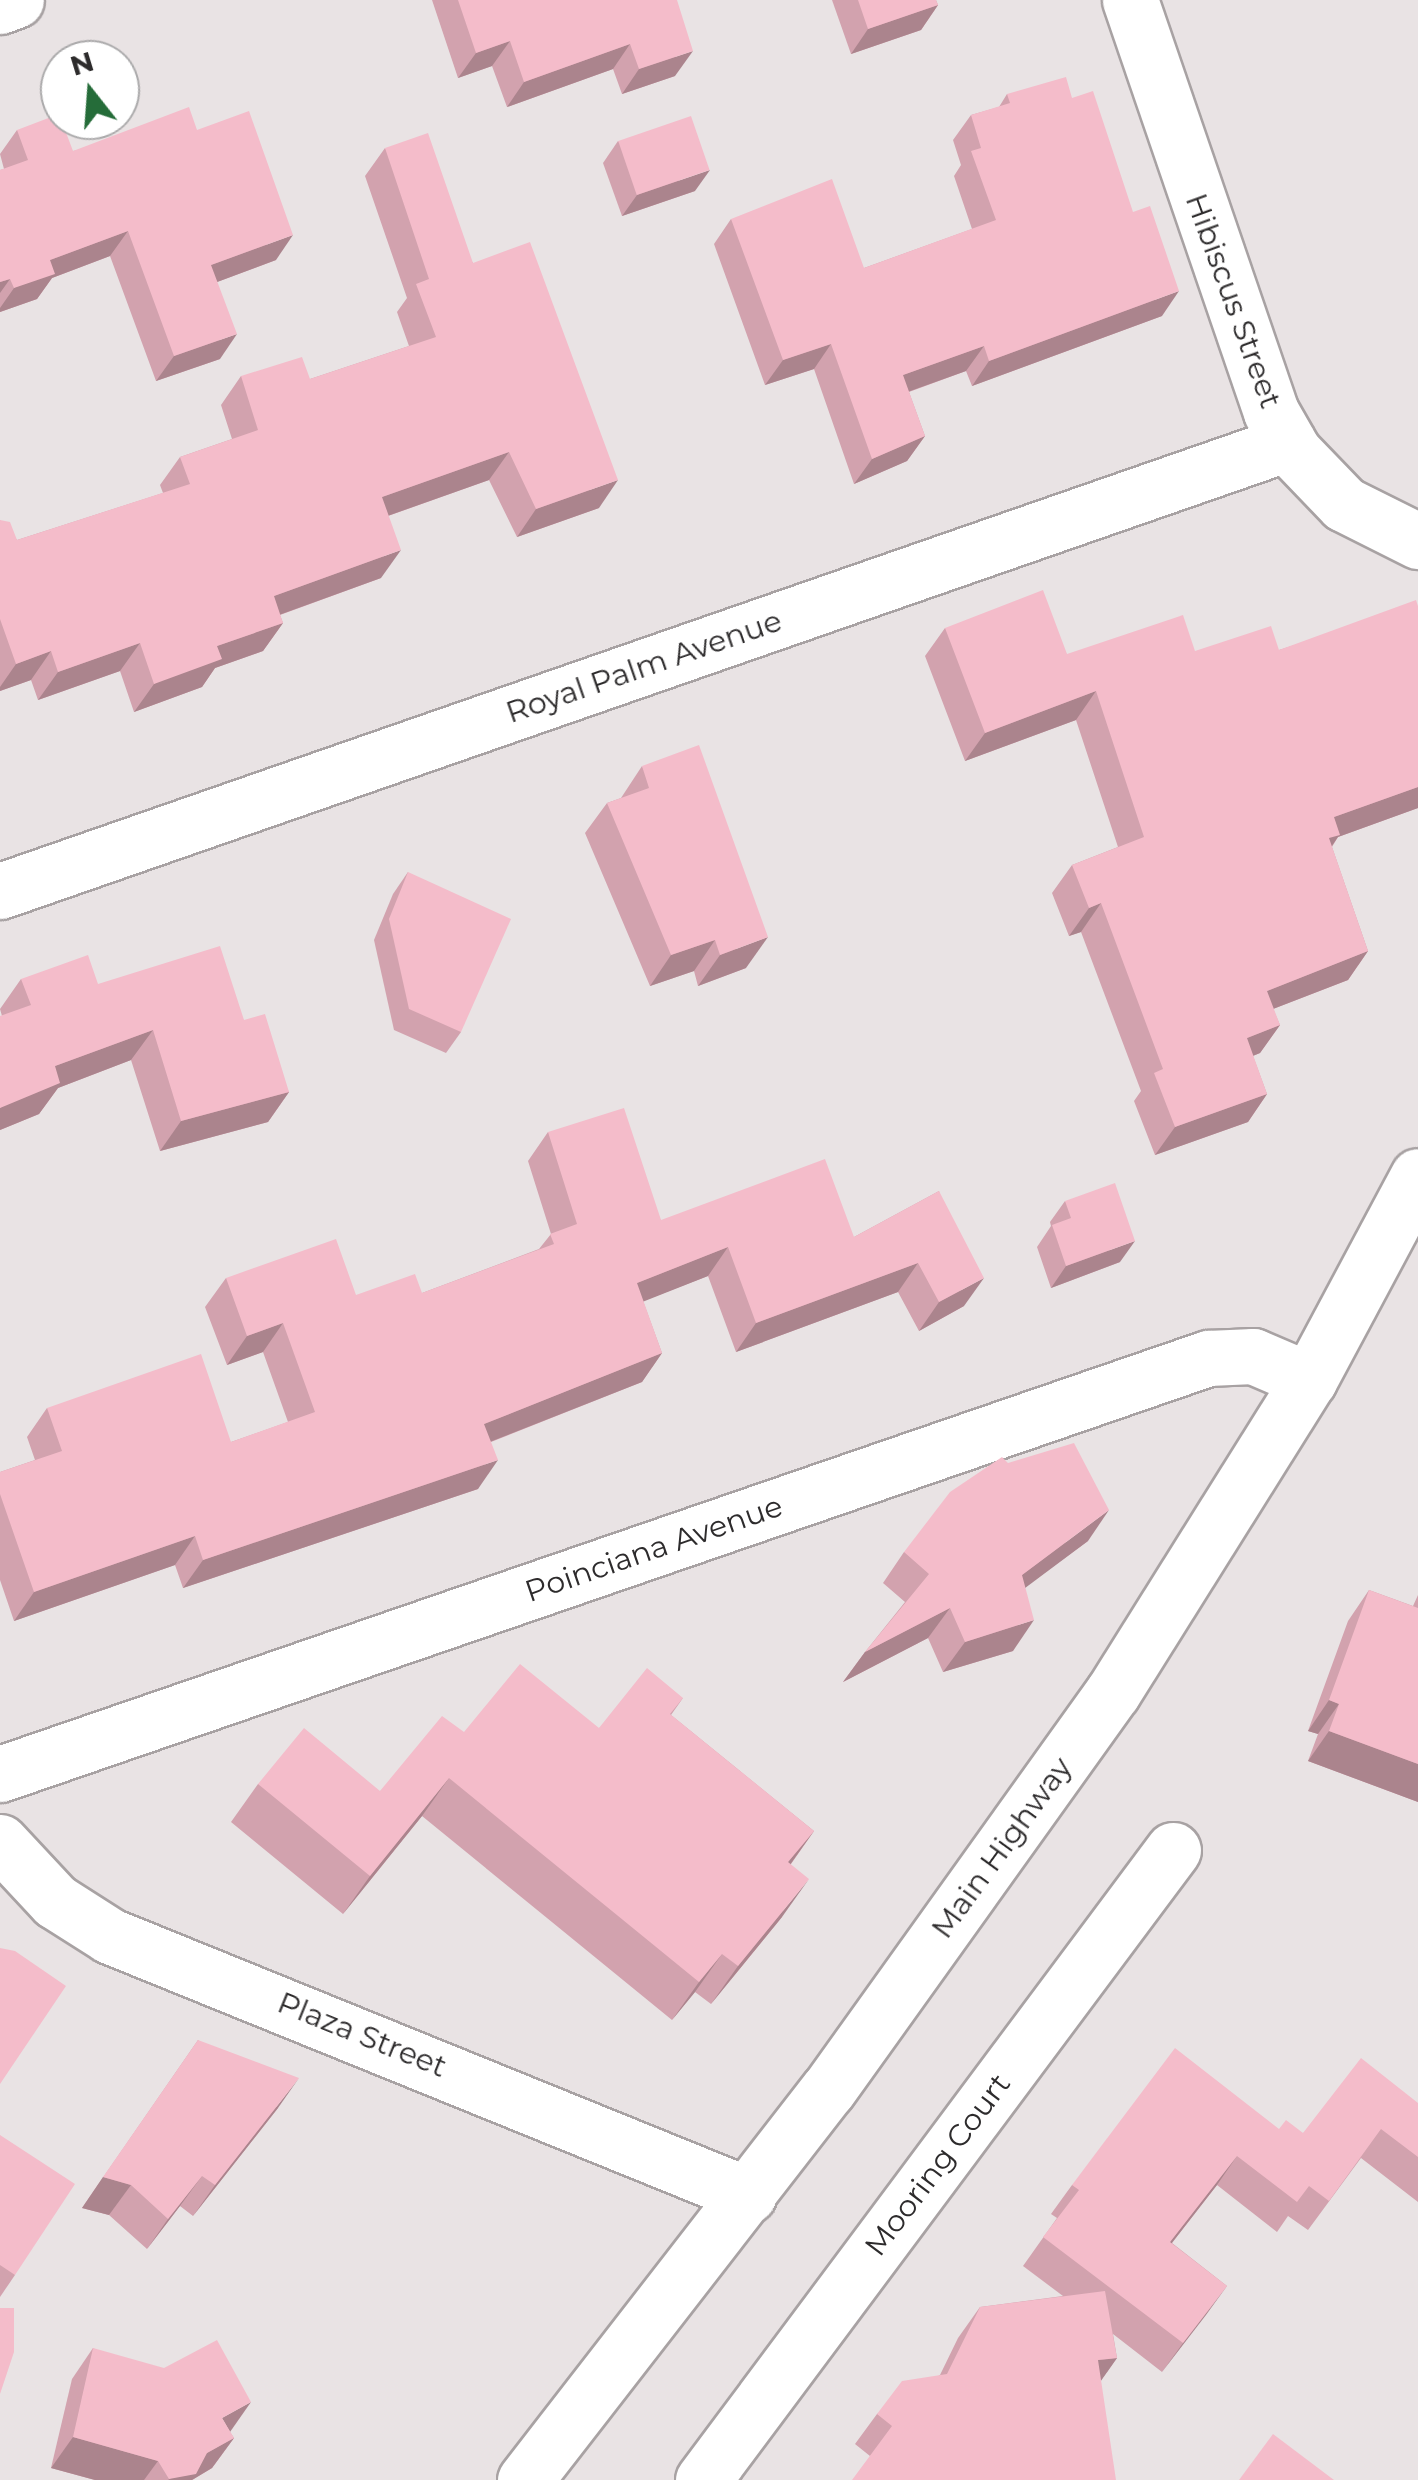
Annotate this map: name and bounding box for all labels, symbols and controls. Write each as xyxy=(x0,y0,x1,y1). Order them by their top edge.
north arrow xyxy=(40,40,140,140)
text: N xyxy=(66,44,98,83)
street label: Hibiscus Street xyxy=(1177,189,1289,413)
street label: Royal Palm Avenue xyxy=(501,603,787,731)
street label: Poinciana Avenue xyxy=(521,1488,787,1610)
street label: Main Highway xyxy=(924,1751,1080,1945)
street label: Plaza Street xyxy=(272,1985,452,2085)
street label: Mooring Court xyxy=(858,2067,1018,2263)

